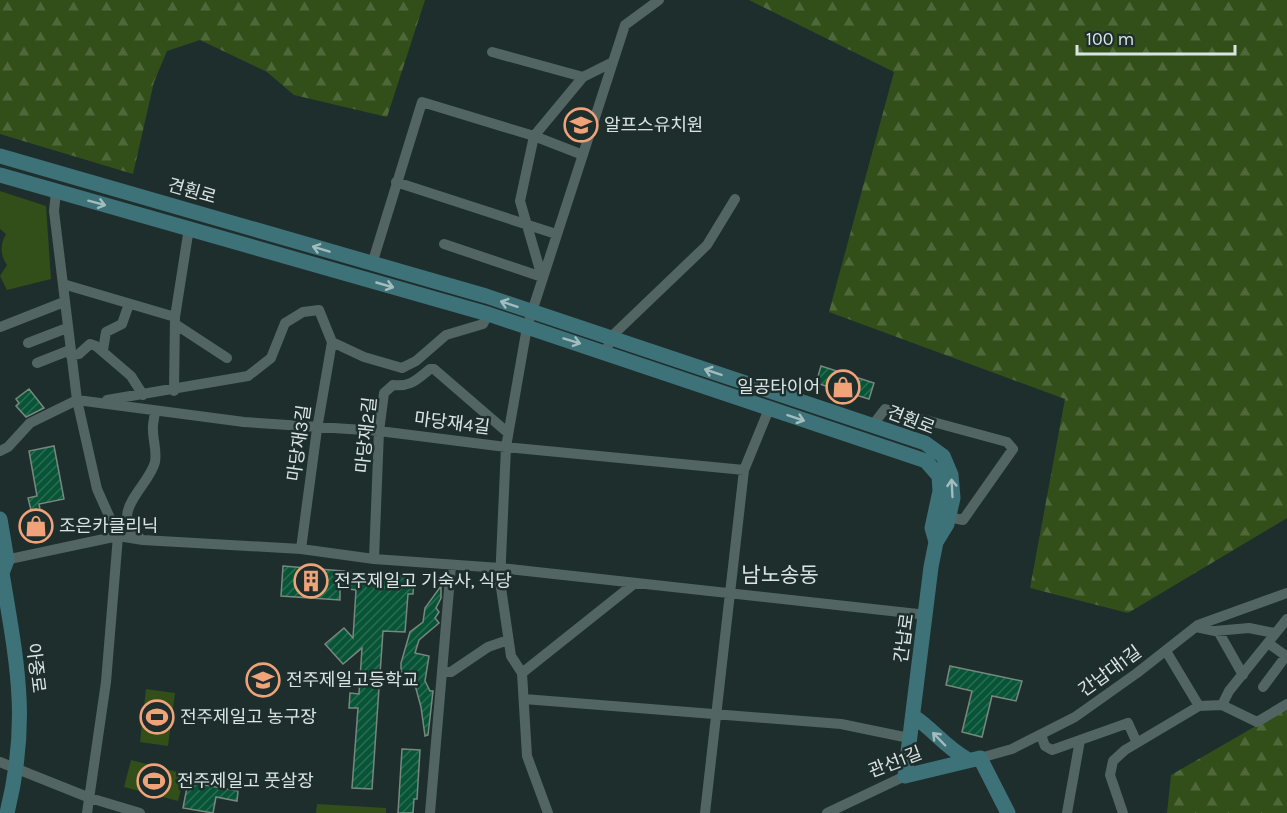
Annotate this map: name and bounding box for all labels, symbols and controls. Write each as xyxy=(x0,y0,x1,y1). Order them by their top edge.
scale bar xyxy=(1077,18,1234,56)
text: 100 m xyxy=(1086,28,1134,50)
school or university icon: 알프스유치원 xyxy=(563,107,599,143)
place label: 알프스유치원 xyxy=(604,114,703,136)
street label: 견훤로 xyxy=(165,174,219,208)
one-way arrow xyxy=(87,198,106,209)
one-way arrow xyxy=(312,243,331,254)
one-way arrow xyxy=(375,280,394,292)
one-way arrow xyxy=(500,297,519,308)
one-way arrow xyxy=(562,336,581,347)
one-way arrow xyxy=(705,365,723,376)
shop icon: 일공타이어 xyxy=(825,369,861,405)
place label: 일공타이어 xyxy=(737,376,820,398)
street label: 마당재2길 xyxy=(351,396,381,474)
street label: 견훤로 xyxy=(884,401,938,439)
street label: 마당재3길 xyxy=(283,403,315,483)
street label: 마당재4길 xyxy=(413,407,491,439)
one-way arrow xyxy=(786,413,805,424)
one-way arrow xyxy=(946,478,957,498)
shop icon: 조은카클리닉 xyxy=(18,508,54,544)
place label: 조은카클리닉 xyxy=(59,515,158,537)
building icon: 전주제일고 기숙사, 식당 xyxy=(293,563,329,599)
district label: 남노송동 xyxy=(741,563,819,587)
place label: 전주제일고 기숙사, 식당 xyxy=(334,570,512,592)
street label: 간납로 xyxy=(890,612,918,664)
street label: 간납대1길 xyxy=(1074,641,1146,701)
street label: 아중로 xyxy=(22,642,50,694)
school or university icon: 전주제일고등학교 xyxy=(245,662,281,698)
place label: 전주제일고등학교 xyxy=(286,669,418,691)
sports icon: 전주제일고 농구장 xyxy=(139,699,175,735)
place label: 전주제일고 농구장 xyxy=(180,706,317,728)
one-way arrow xyxy=(931,731,946,746)
street label: 관선1길 xyxy=(865,742,925,782)
sports icon: 전주제일고 풋살장 xyxy=(136,763,172,799)
place label: 전주제일고 풋살장 xyxy=(177,770,314,792)

